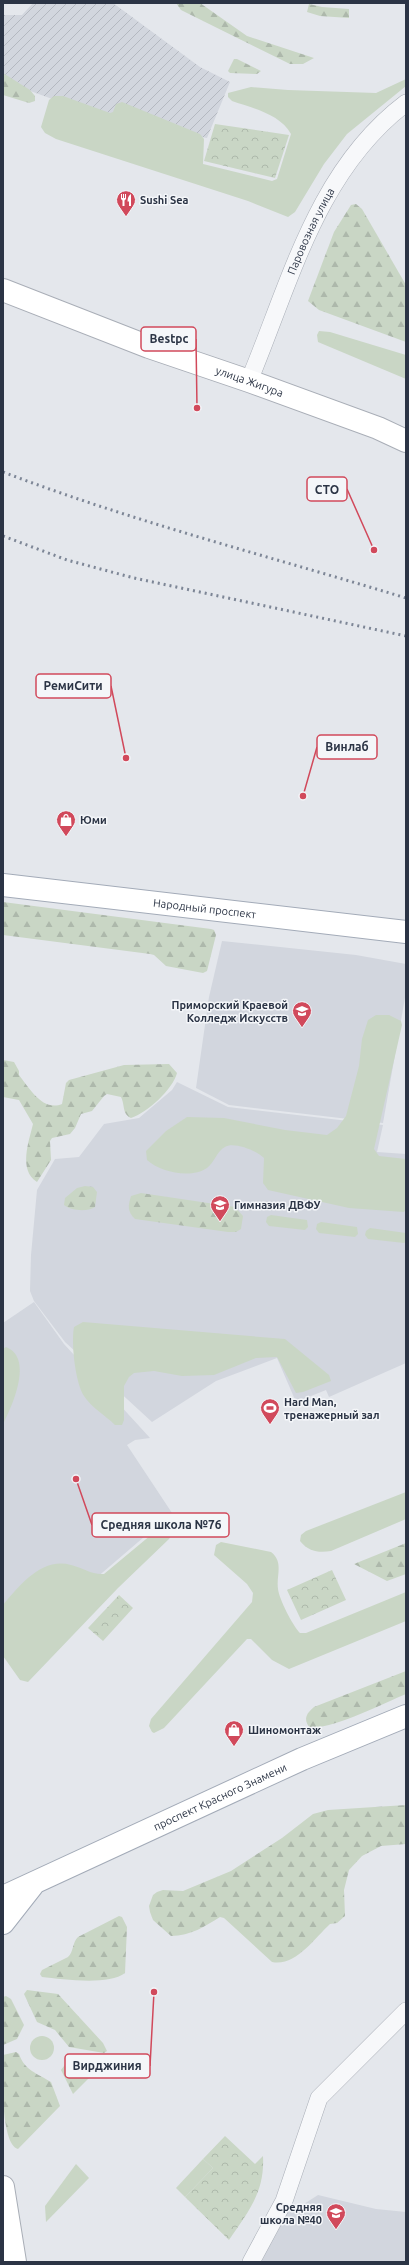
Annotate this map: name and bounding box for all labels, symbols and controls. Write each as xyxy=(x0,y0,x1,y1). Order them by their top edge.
street label: Паровозная улица xyxy=(285,186,337,276)
restaurant icon: Sushi Sea xyxy=(115,189,137,217)
place label: Sushi Sea xyxy=(140,194,189,206)
callout: Bestpc xyxy=(141,327,196,351)
text: Bestpc xyxy=(150,332,188,345)
street label: улица Жигура xyxy=(214,364,285,399)
callout: СТО xyxy=(307,477,347,501)
text: СТО xyxy=(315,483,339,496)
callout: РемиСити xyxy=(36,674,111,698)
text: РемиСити xyxy=(43,679,103,692)
callout: Винлаб xyxy=(317,735,377,759)
text: Винлаб xyxy=(325,740,369,753)
shop icon: Юми xyxy=(55,809,77,837)
place label: Юми xyxy=(80,814,107,826)
street label: Народный проспект xyxy=(152,897,257,920)
place label: Приморский Краевой Колледж Искусств xyxy=(172,999,288,1024)
school or university icon: Приморский Краевой Колледж Искусств xyxy=(291,1000,313,1028)
school or university icon: Гимназия ДВФУ xyxy=(209,1194,231,1222)
place label: Гимназия ДВФУ xyxy=(234,1199,320,1211)
place label: Hard Man, тренажерный зал xyxy=(284,1396,380,1421)
sports icon: Hard Man, тренажерный зал xyxy=(259,1397,281,1425)
callout: Средняя школа №76 xyxy=(92,1513,229,1537)
text: Средняя школа №76 xyxy=(101,1518,222,1531)
shop icon: Шиномонтаж xyxy=(223,1719,245,1747)
place label: Шиномонтаж xyxy=(248,1724,321,1736)
street label: проспект Красного Знамени xyxy=(152,1761,288,1833)
callout: Вирджиния xyxy=(65,2054,150,2078)
text: Вирджиния xyxy=(72,2059,142,2072)
place label: Средняя школа №40 xyxy=(260,2201,322,2226)
school or university icon: Средняя школа №40 xyxy=(325,2202,347,2230)

